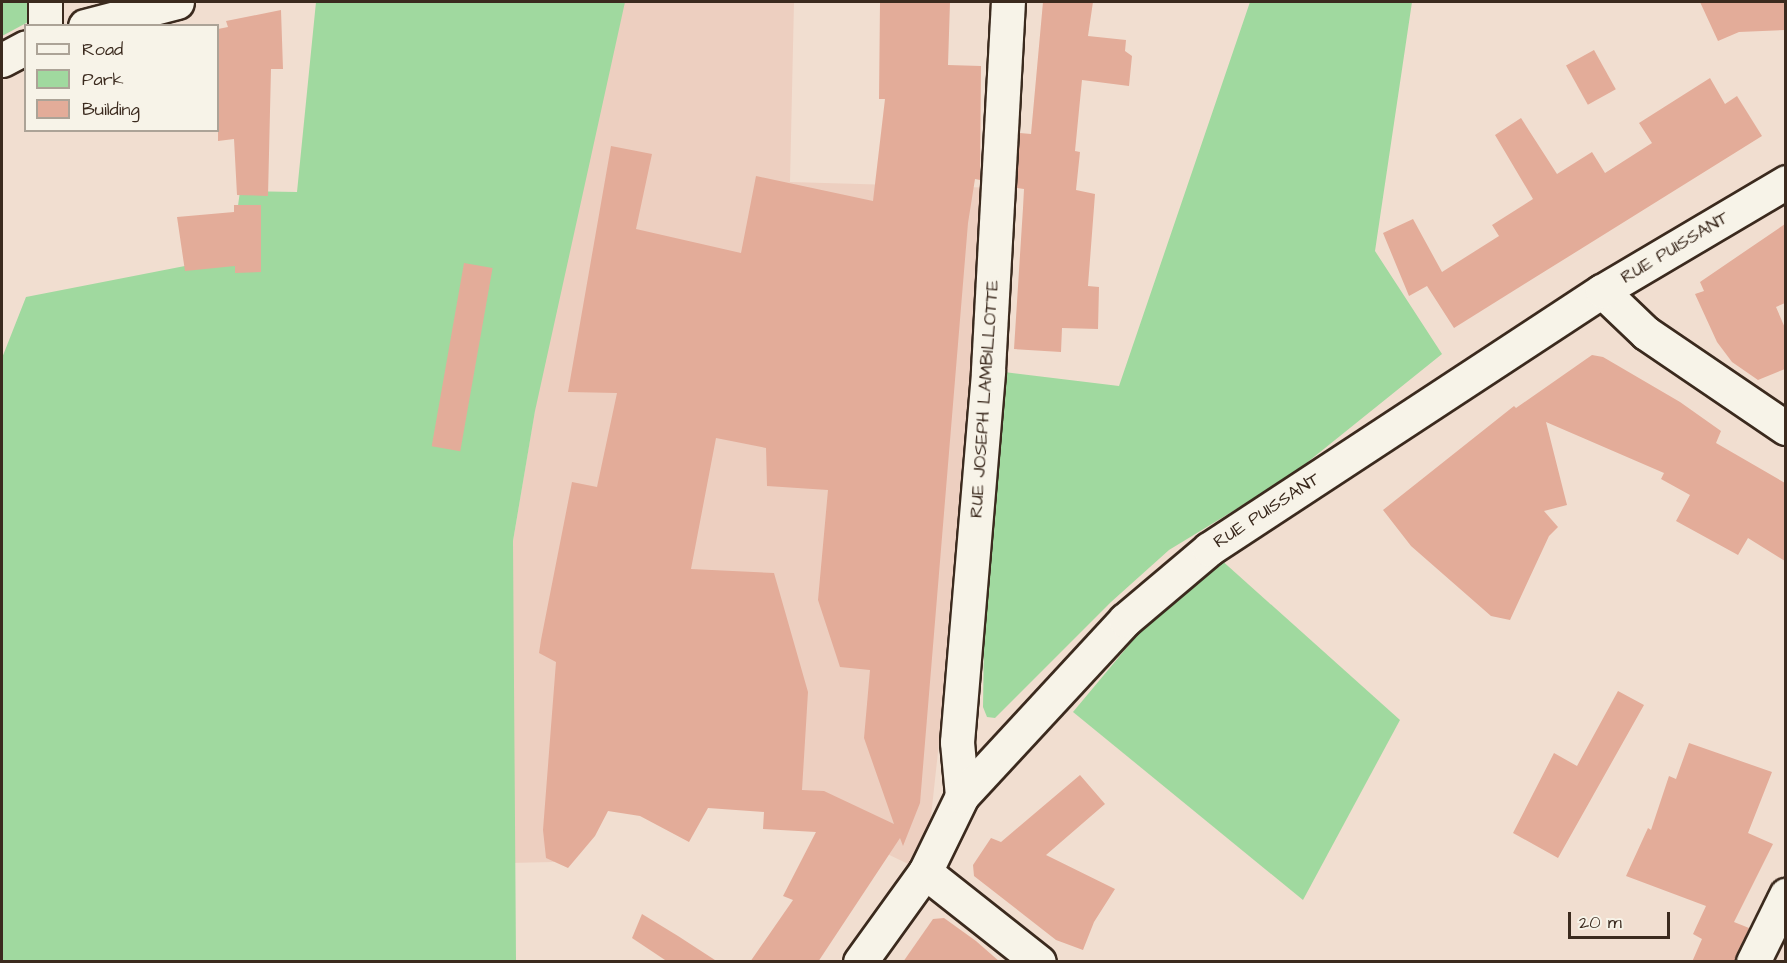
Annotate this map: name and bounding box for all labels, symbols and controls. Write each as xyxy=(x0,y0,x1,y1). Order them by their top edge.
legend xyxy=(24,24,219,132)
text: Road xyxy=(82,37,123,62)
text: Park xyxy=(82,67,124,92)
text: Building xyxy=(82,97,140,122)
street label: RUE PUISSANT xyxy=(1617,207,1733,289)
street label: RUE JOSEPH LAMBILLOTTE xyxy=(966,279,1004,519)
street label: RUE PUISSANT xyxy=(1210,469,1324,553)
scale bar xyxy=(1571,900,1673,938)
text: 20 m xyxy=(1579,910,1622,935)

